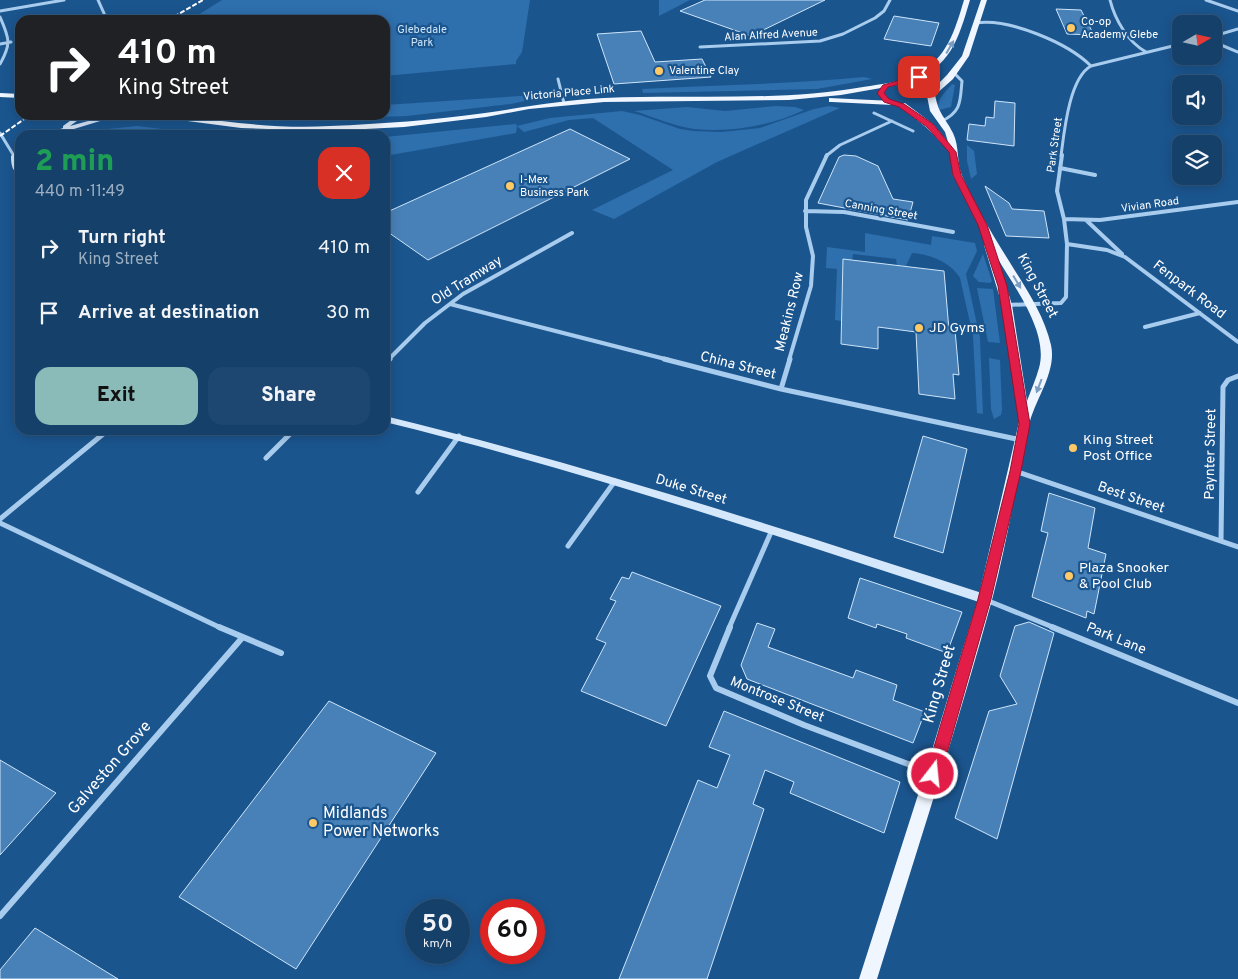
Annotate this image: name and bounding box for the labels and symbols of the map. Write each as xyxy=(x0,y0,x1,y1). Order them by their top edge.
place label: Co-op Academy Glebe xyxy=(1081,15,1158,42)
north arrow xyxy=(1172,15,1222,65)
marker: Co-op Academy Glebe xyxy=(1065,22,1077,34)
park label: Glebedale Park xyxy=(397,23,447,50)
street label: Alan Alfred Avenue xyxy=(724,26,818,44)
one-way arrow xyxy=(946,39,954,54)
pin xyxy=(898,56,940,98)
place label: Valentine Clay xyxy=(669,64,739,78)
marker: Valentine Clay xyxy=(653,65,665,77)
street label: Victoria Place Link xyxy=(523,82,615,104)
street label: Park Street xyxy=(1044,117,1066,173)
place label: I-Mex Business Park xyxy=(520,173,589,200)
marker: I-Mex Business Park xyxy=(504,180,516,192)
street label: Vivian Road xyxy=(1120,194,1180,216)
street label: Canning Street xyxy=(843,197,919,223)
street label: King Street xyxy=(1013,251,1061,321)
street label: Old Tramway xyxy=(428,252,506,310)
street label: Fenpark Road xyxy=(1149,257,1229,323)
street label: Meakins Row xyxy=(772,270,808,354)
one-way arrow xyxy=(1012,275,1021,288)
place label: JD Gyms xyxy=(929,320,985,337)
marker: JD Gyms xyxy=(913,322,925,334)
street label: China Street xyxy=(698,348,778,384)
one-way arrow xyxy=(1035,379,1043,394)
street label: Paynter Street xyxy=(1202,408,1220,500)
place label: King Street Post Office xyxy=(1083,432,1154,465)
marker: King Street Post Office xyxy=(1067,442,1079,454)
street label: Duke Street xyxy=(653,471,729,509)
street label: Best Street xyxy=(1095,479,1167,517)
place label: Plaza Snooker & Pool Club xyxy=(1079,560,1170,593)
marker: Plaza Snooker & Pool Club xyxy=(1063,570,1075,582)
street label: Park Lane xyxy=(1084,619,1148,659)
street label: King Street xyxy=(919,642,961,726)
street label: Montrose Street xyxy=(727,673,827,727)
street label: Galveston Grove xyxy=(64,717,156,819)
position arrow xyxy=(906,747,958,799)
place label: Midlands Power Networks xyxy=(323,804,439,842)
marker: Midlands Power Networks xyxy=(307,817,319,829)
speed limit sign: 60 xyxy=(480,899,545,964)

